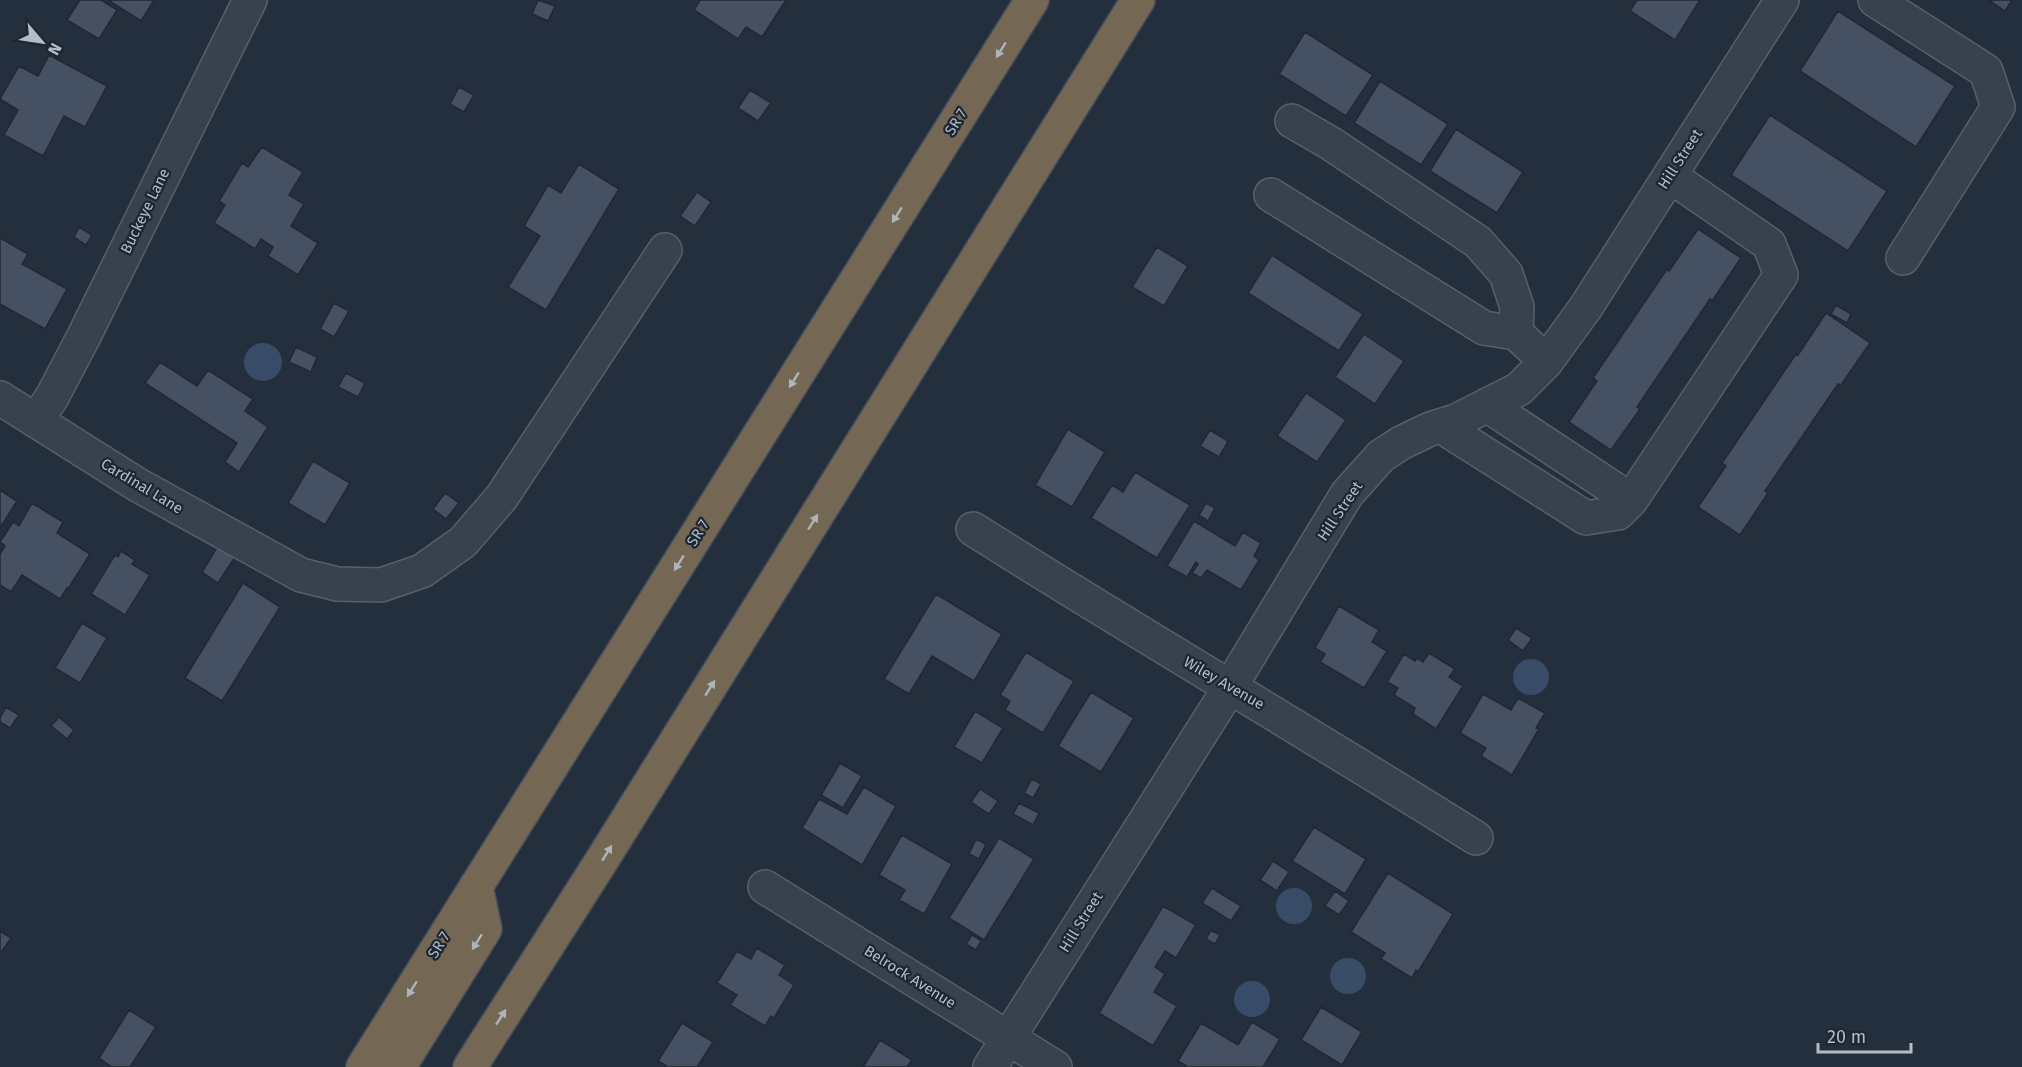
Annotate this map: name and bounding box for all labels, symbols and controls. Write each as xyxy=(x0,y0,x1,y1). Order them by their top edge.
north arrow xyxy=(12,12,72,72)
text: N xyxy=(44,40,66,58)
one-way arrow xyxy=(995,41,1006,58)
street label: SR 7 xyxy=(941,105,971,139)
street label: Hill Street xyxy=(1654,125,1706,192)
street label: Buckeye Lane xyxy=(117,165,173,257)
one-way arrow xyxy=(892,207,903,223)
one-way arrow xyxy=(788,372,799,388)
street label: Cardinal Lane xyxy=(98,454,186,518)
street label: Hill Street xyxy=(1314,477,1367,544)
one-way arrow xyxy=(807,514,818,530)
street label: SR 7 xyxy=(683,516,713,550)
one-way arrow xyxy=(674,555,685,571)
street label: Wiley Avenue xyxy=(1180,653,1268,713)
one-way arrow xyxy=(704,679,715,696)
one-way arrow xyxy=(601,845,612,861)
street label: Hill Street xyxy=(1055,888,1107,956)
street label: SR 7 xyxy=(424,928,454,962)
one-way arrow xyxy=(472,934,483,950)
street label: Belrock Avenue xyxy=(861,942,959,1012)
one-way arrow xyxy=(406,981,417,998)
one-way arrow xyxy=(495,1009,506,1025)
scale bar xyxy=(1818,1016,1911,1054)
text: 20 m xyxy=(1827,1026,1866,1048)

